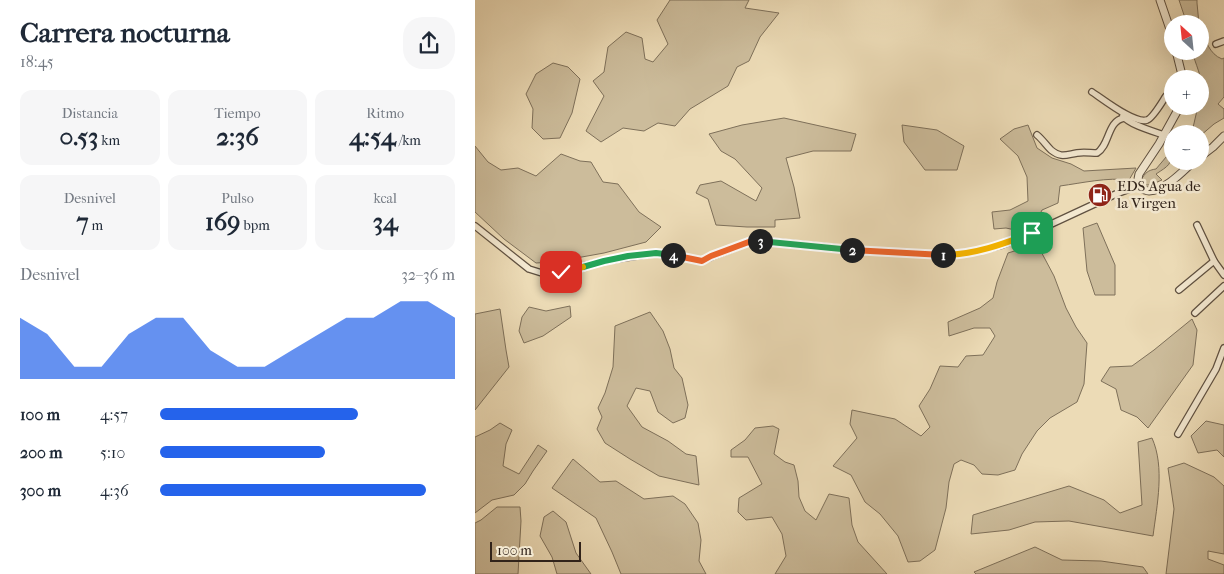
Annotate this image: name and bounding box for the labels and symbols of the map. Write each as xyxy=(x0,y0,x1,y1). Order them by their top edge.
north arrow xyxy=(1164,15,1209,60)
place label: EDS Agua de la Virgen xyxy=(1116,177,1201,212)
fuel station icon: EDS Agua de la Virgen xyxy=(1087,182,1113,208)
pin xyxy=(1011,212,1053,254)
pin: 3 xyxy=(747,228,773,254)
pin: 2 xyxy=(839,238,865,262)
pin: 4 xyxy=(661,242,685,268)
pin: 1 xyxy=(931,242,955,268)
pin xyxy=(540,251,582,293)
scale bar xyxy=(490,539,581,562)

